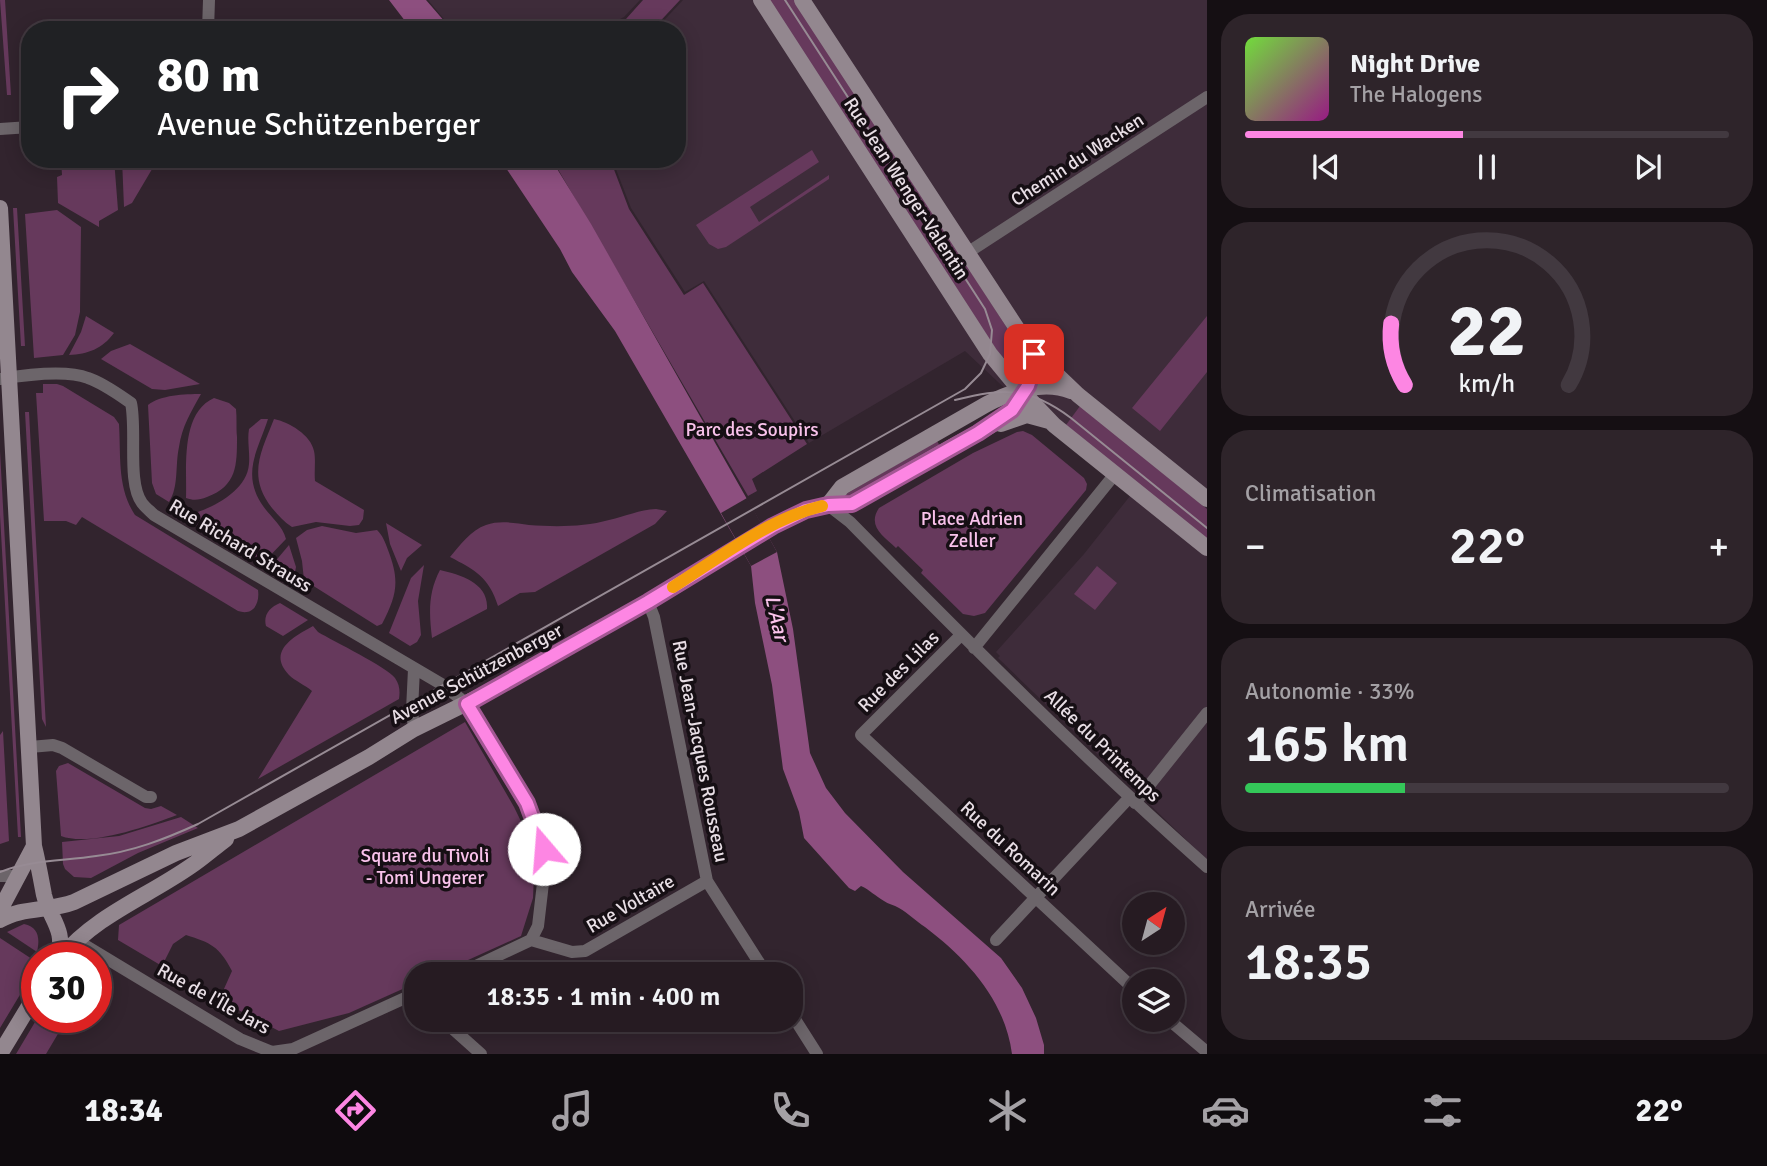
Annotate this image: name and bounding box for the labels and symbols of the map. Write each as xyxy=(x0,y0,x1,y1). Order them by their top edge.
street label: Rue Jean Wenger-Valentin xyxy=(838,93,974,284)
street label: Chemin du Wacken xyxy=(1007,108,1149,212)
pin xyxy=(1004,324,1064,384)
park label: Parc des Soupirs xyxy=(685,418,819,442)
street label: Rue Richard Strauss xyxy=(165,494,316,598)
park label: Place Adrien Zeller xyxy=(921,507,1023,553)
water label: L'Aar xyxy=(759,593,796,647)
street label: Avenue Schützenberger xyxy=(386,618,567,729)
street label: Rue des Lilas xyxy=(853,626,944,717)
street label: Rue Jean-Jacques Rousseau xyxy=(667,638,733,864)
street label: Allée du Printemps xyxy=(1039,684,1166,807)
street label: Rue du Romarin xyxy=(955,796,1065,901)
position arrow xyxy=(507,812,581,886)
park label: Square du Tivoli - Tomi Ungerer xyxy=(361,844,489,890)
street label: Rue Voltaire xyxy=(582,869,679,939)
north arrow xyxy=(1122,892,1185,956)
speed limit sign: 30 xyxy=(21,942,112,1033)
street label: Rue de l'Île Jars xyxy=(153,958,274,1040)

